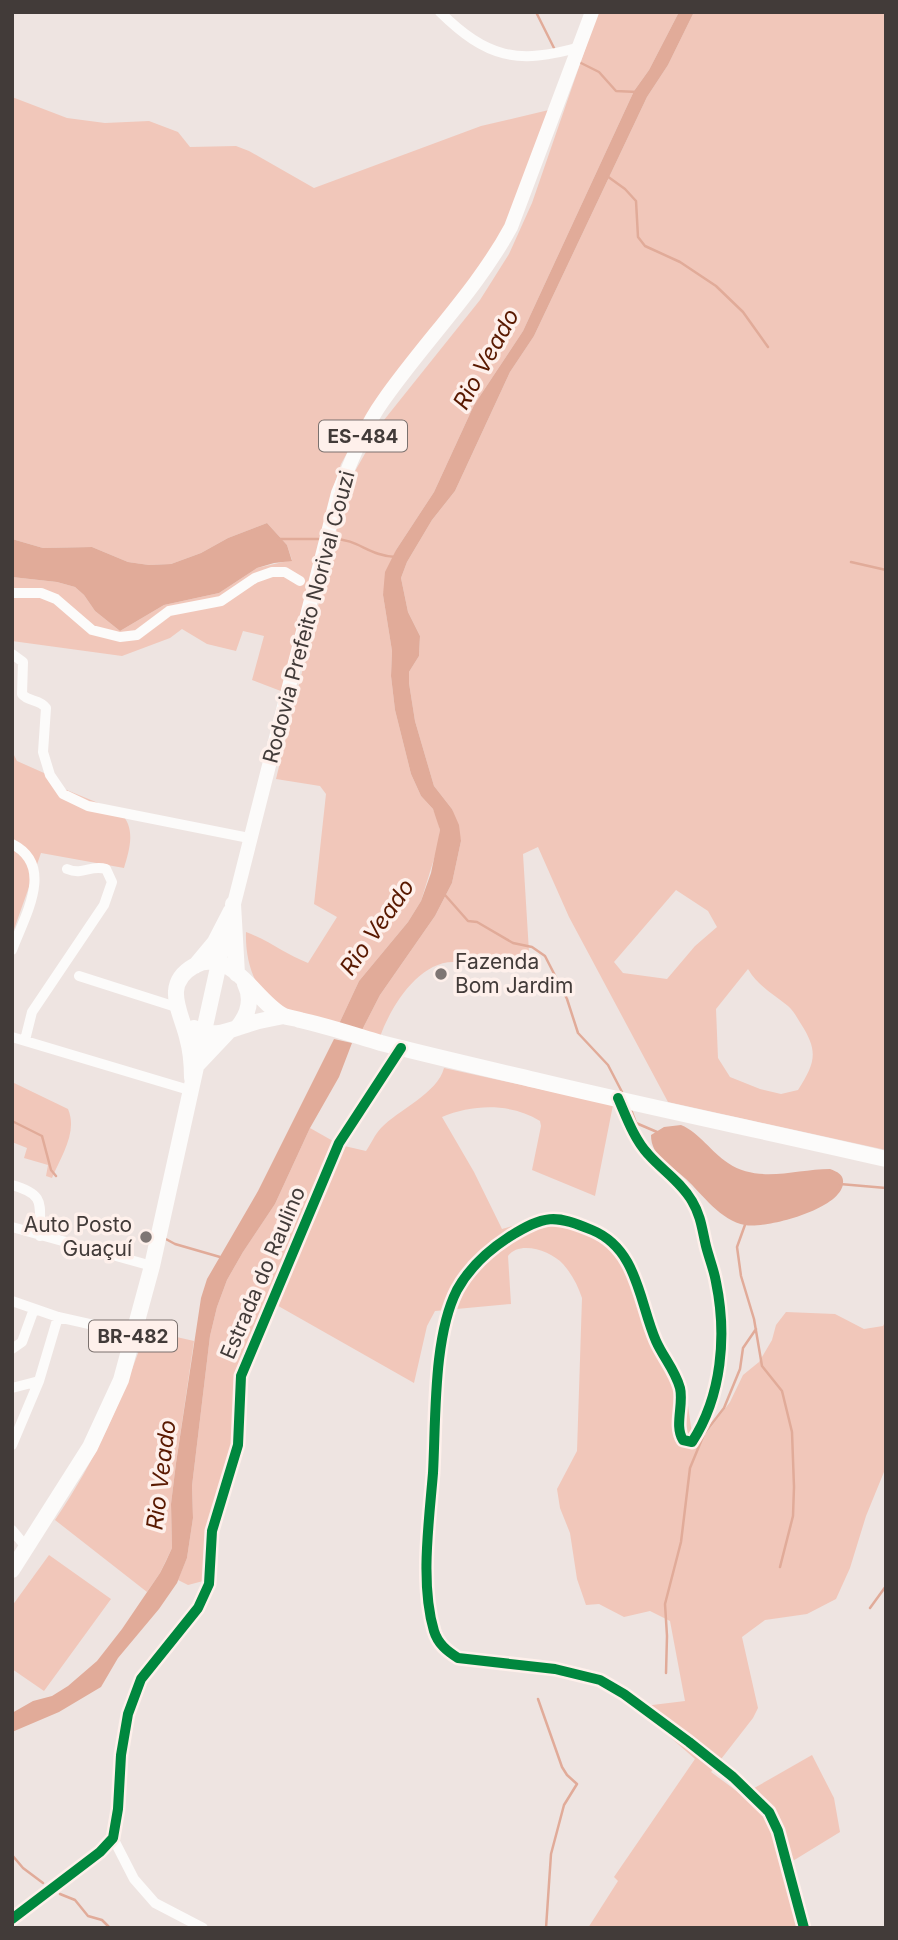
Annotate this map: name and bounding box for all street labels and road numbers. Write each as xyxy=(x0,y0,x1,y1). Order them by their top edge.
road number: ES-484 xyxy=(319,420,407,452)
street label: Rodovia Prefeito Norival Couzi xyxy=(257,468,360,766)
street label: Estrada do Raulino xyxy=(215,1183,310,1363)
road number: BR-482 xyxy=(89,1320,177,1352)

